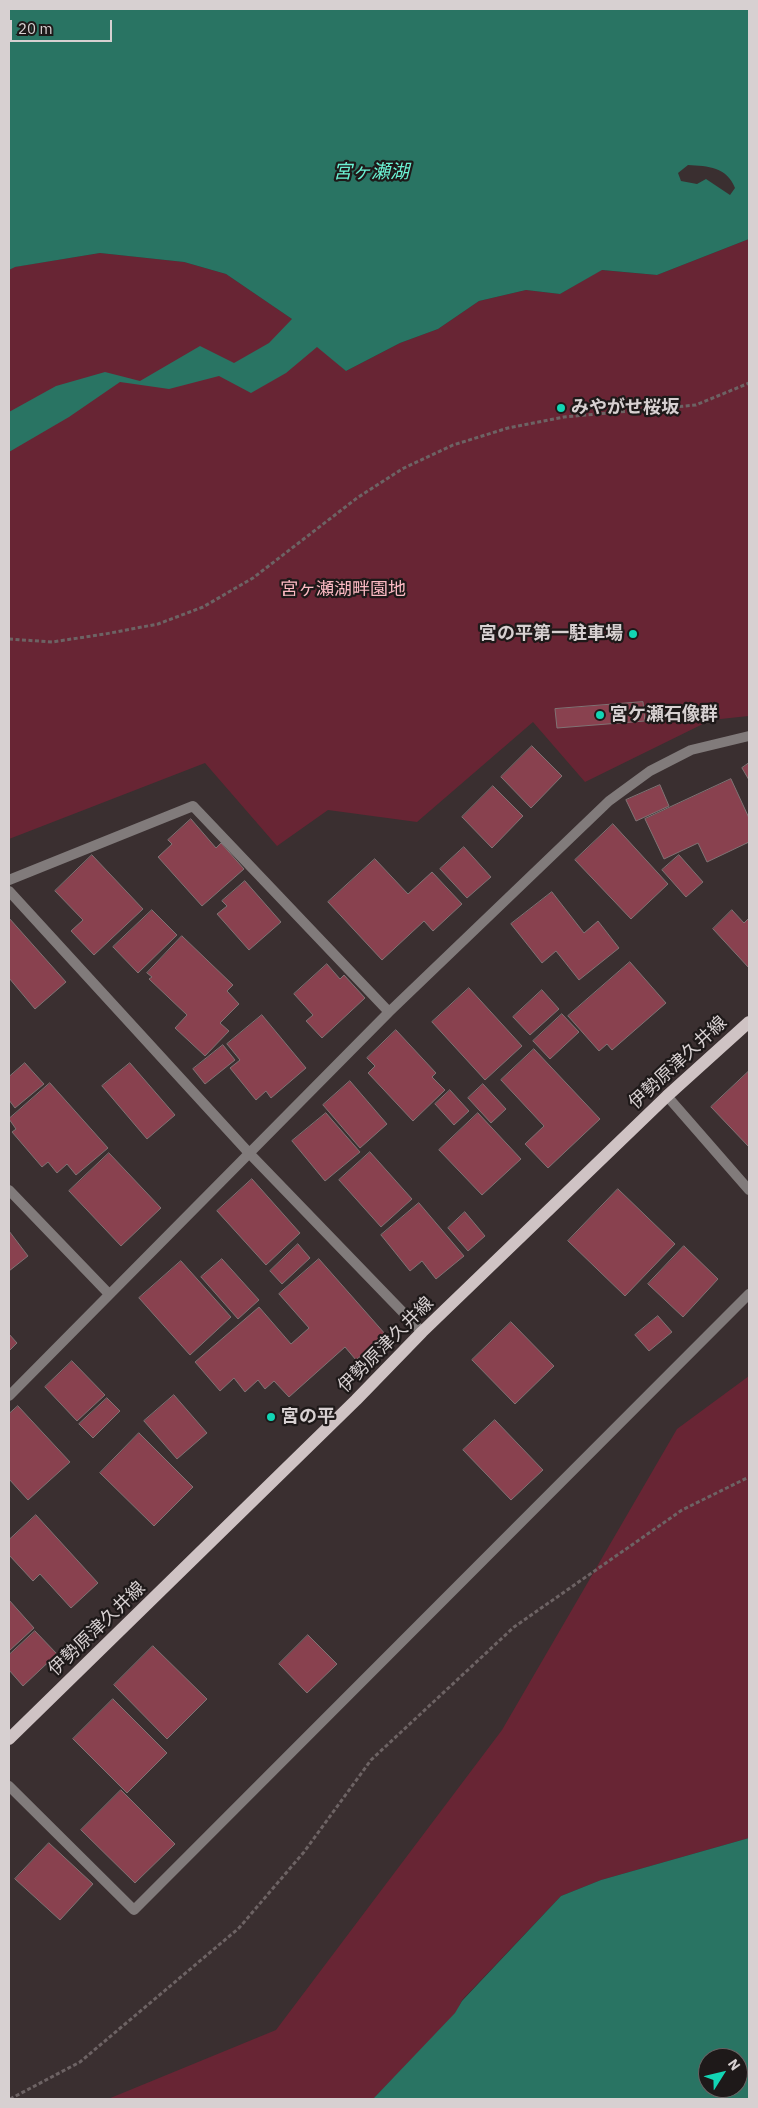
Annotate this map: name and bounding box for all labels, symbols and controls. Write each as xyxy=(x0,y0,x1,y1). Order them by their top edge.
scale bar xyxy=(12,10,115,42)
text: 20 m xyxy=(18,19,53,38)
water label: 宮ヶ瀬湖 xyxy=(333,162,409,184)
place label: みやがせ桜坂 xyxy=(571,397,679,419)
marker: みやがせ桜坂 xyxy=(555,402,567,414)
park label: 宮ヶ瀬湖畔園地 xyxy=(280,579,406,601)
place label: 宮の平第一駐車場 xyxy=(479,623,623,645)
marker: 宮の平第一駐車場 xyxy=(627,628,639,640)
place label: 宮ケ瀬石像群 xyxy=(610,704,718,726)
marker: 宮ケ瀬石像群 xyxy=(594,709,606,721)
street label: 伊勢原津久井線 xyxy=(625,1012,731,1114)
street label: 伊勢原津久井線 xyxy=(334,1293,438,1397)
place label: 宮の平 xyxy=(281,1406,335,1428)
marker: 宮の平 xyxy=(265,1411,277,1423)
street label: 伊勢原津久井線 xyxy=(44,1577,150,1681)
north arrow xyxy=(698,2048,748,2098)
text: N xyxy=(724,2055,745,2074)

